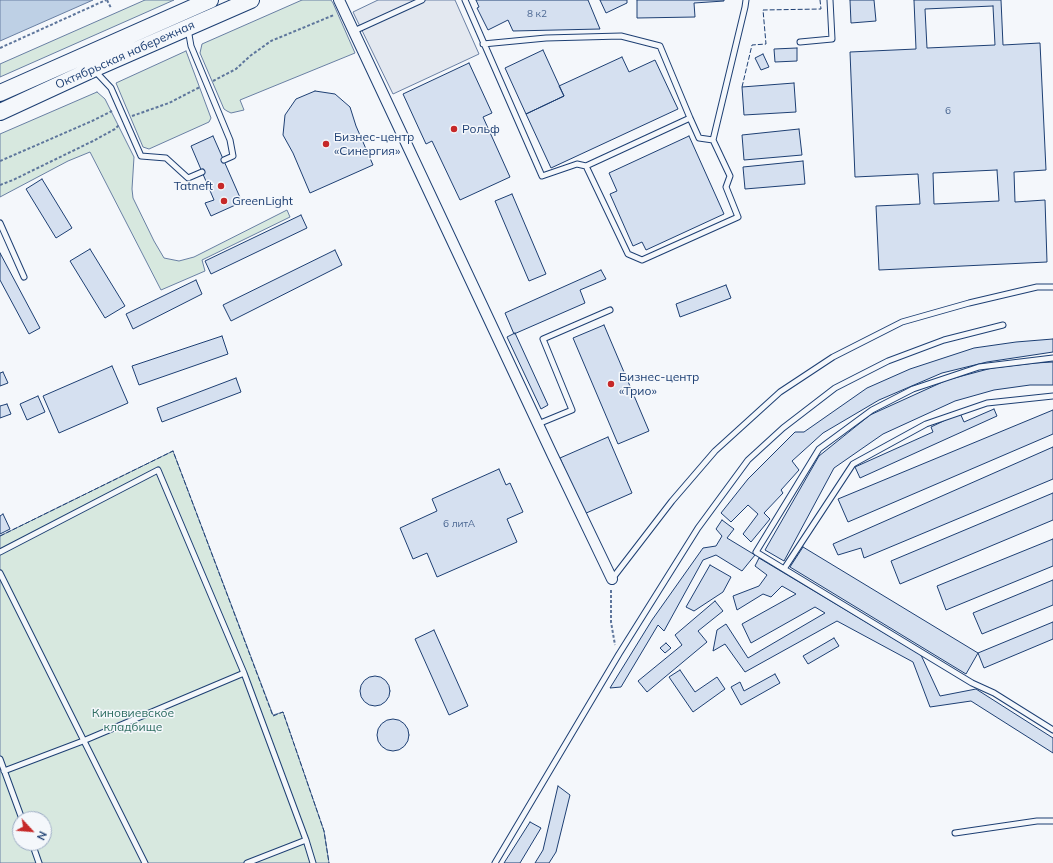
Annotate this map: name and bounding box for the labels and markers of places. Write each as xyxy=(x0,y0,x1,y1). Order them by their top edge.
place label: Рольф xyxy=(462,122,500,136)
marker: Рольф xyxy=(449,124,459,134)
place label: Бизнес-центр «Синергия» xyxy=(334,130,414,158)
marker: Бизнес-центр «Синергия» xyxy=(321,139,331,149)
place label: Tatneft xyxy=(174,179,213,193)
marker: Tatneft xyxy=(216,181,226,191)
place label: GreenLight xyxy=(232,194,293,208)
marker: GreenLight xyxy=(219,196,229,206)
place label: Бизнес-центр «Трио» xyxy=(619,370,699,398)
marker: Бизнес-центр «Трио» xyxy=(606,379,616,389)

